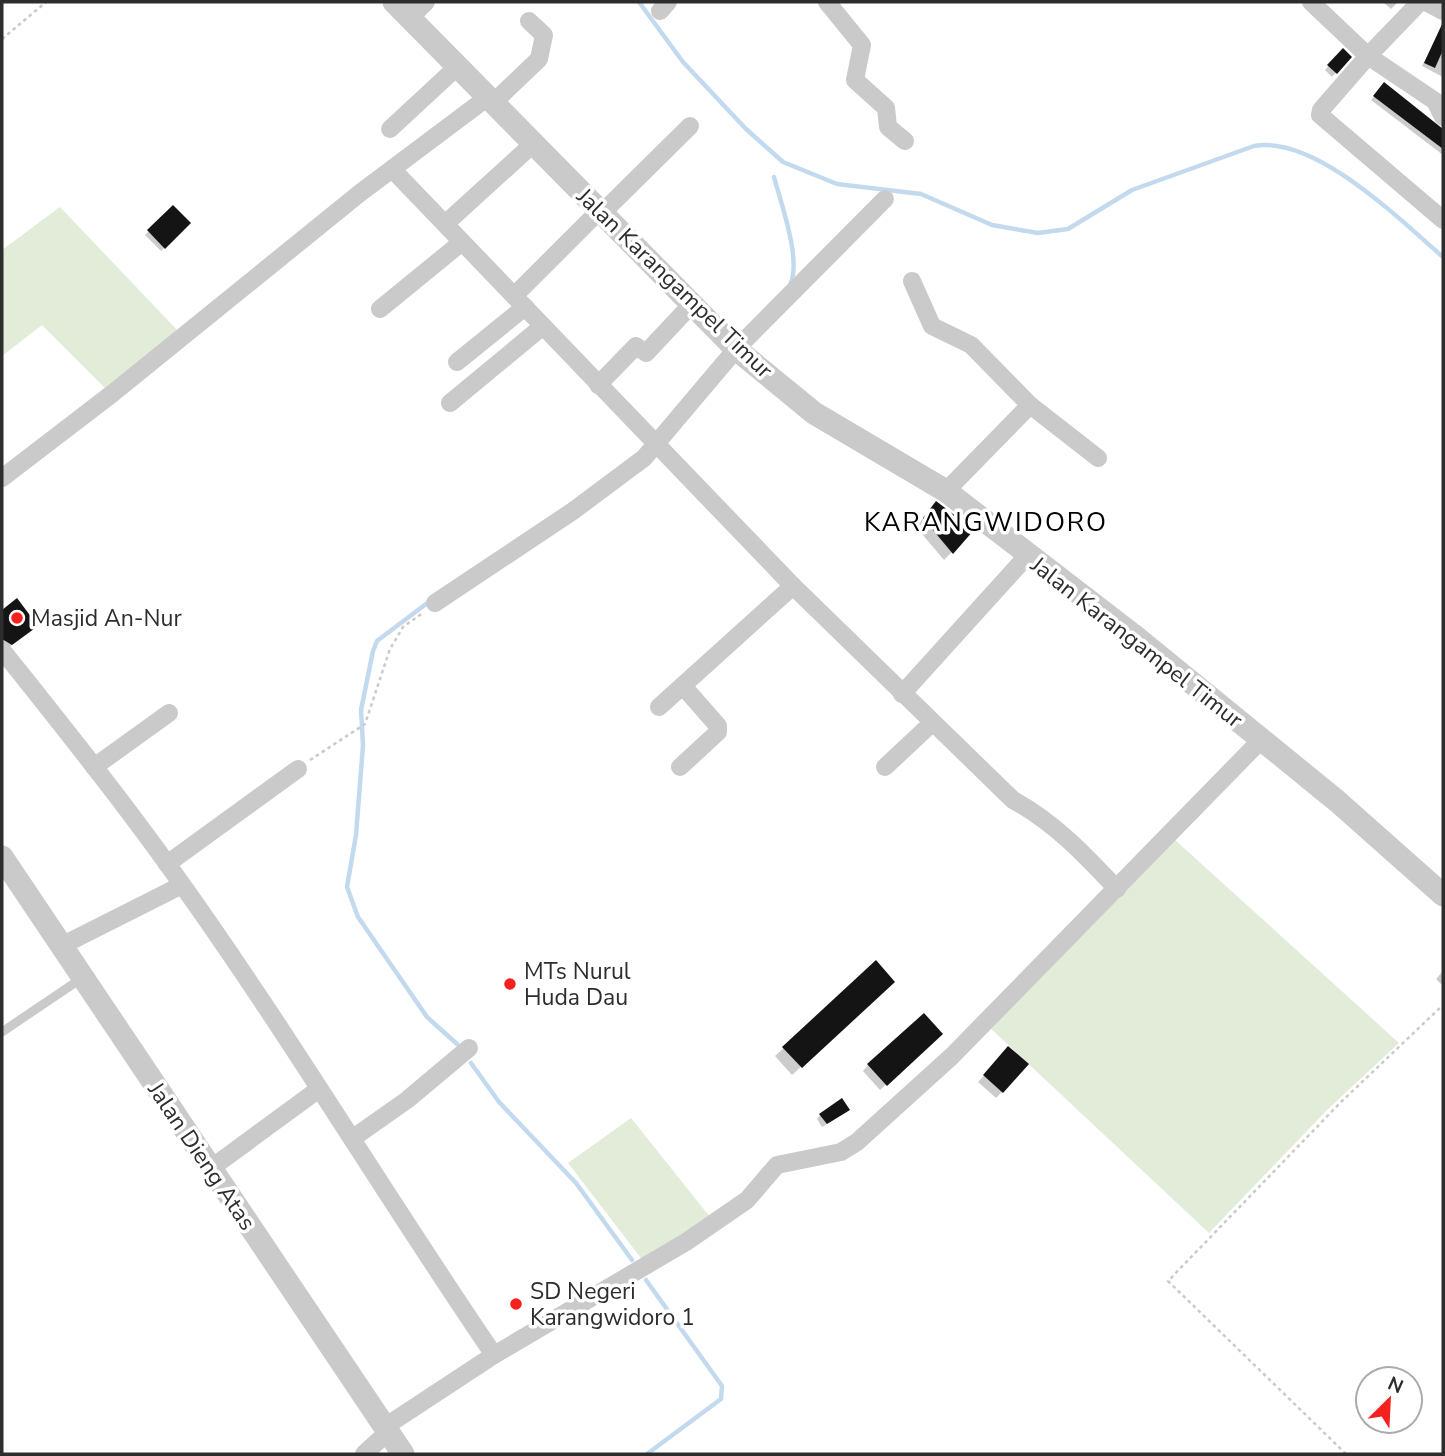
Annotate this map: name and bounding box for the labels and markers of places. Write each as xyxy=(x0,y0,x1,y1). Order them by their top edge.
place label: Masjid An-Nur xyxy=(31,603,183,634)
marker: Masjid An-Nur xyxy=(9,610,25,626)
place label: MTs Nurul Huda Dau xyxy=(524,956,631,1013)
marker: MTs Nurul Huda Dau xyxy=(502,976,518,992)
place label: SD Negeri Karangwidoro 1 xyxy=(530,1276,695,1333)
marker: SD Negeri Karangwidoro 1 xyxy=(508,1296,524,1312)

